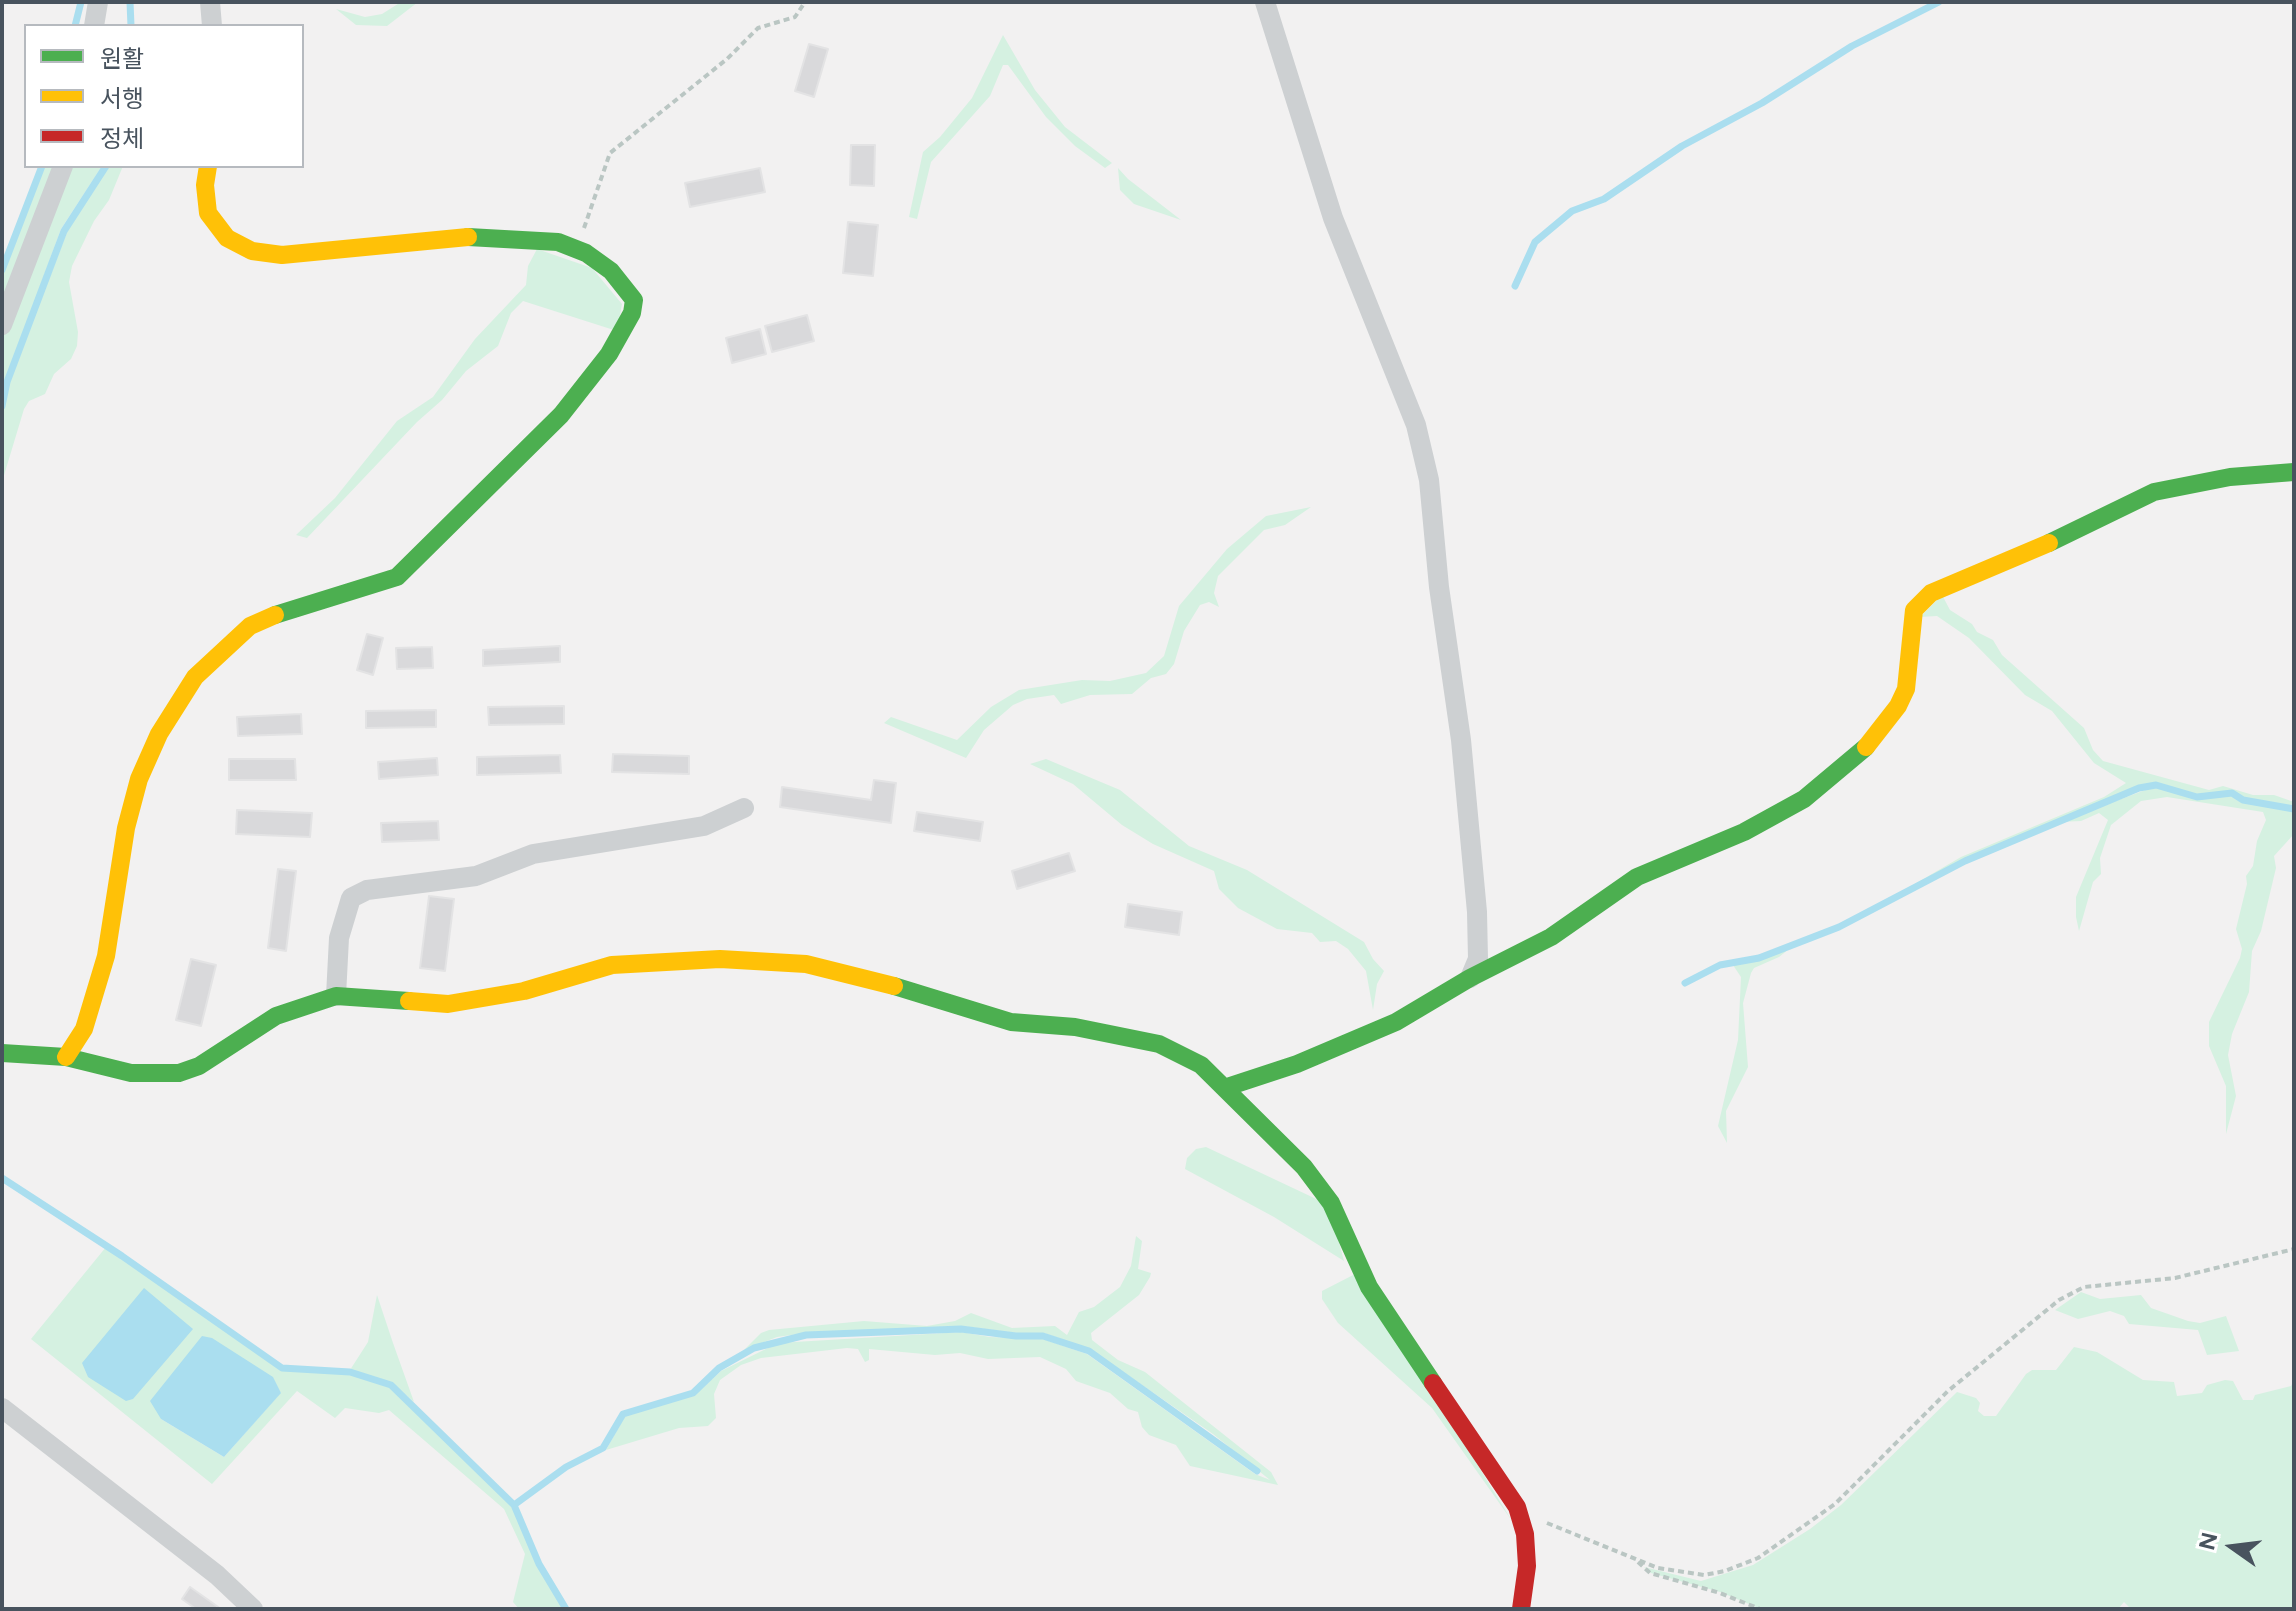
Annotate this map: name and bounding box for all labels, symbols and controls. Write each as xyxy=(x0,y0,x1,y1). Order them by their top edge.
legend xyxy=(24,24,304,168)
text: 원활 xyxy=(100,44,144,73)
text: 서행 xyxy=(100,84,144,113)
text: 정체 xyxy=(100,124,144,153)
north arrow xyxy=(2192,1507,2272,1587)
text: N xyxy=(2193,1530,2223,1553)

